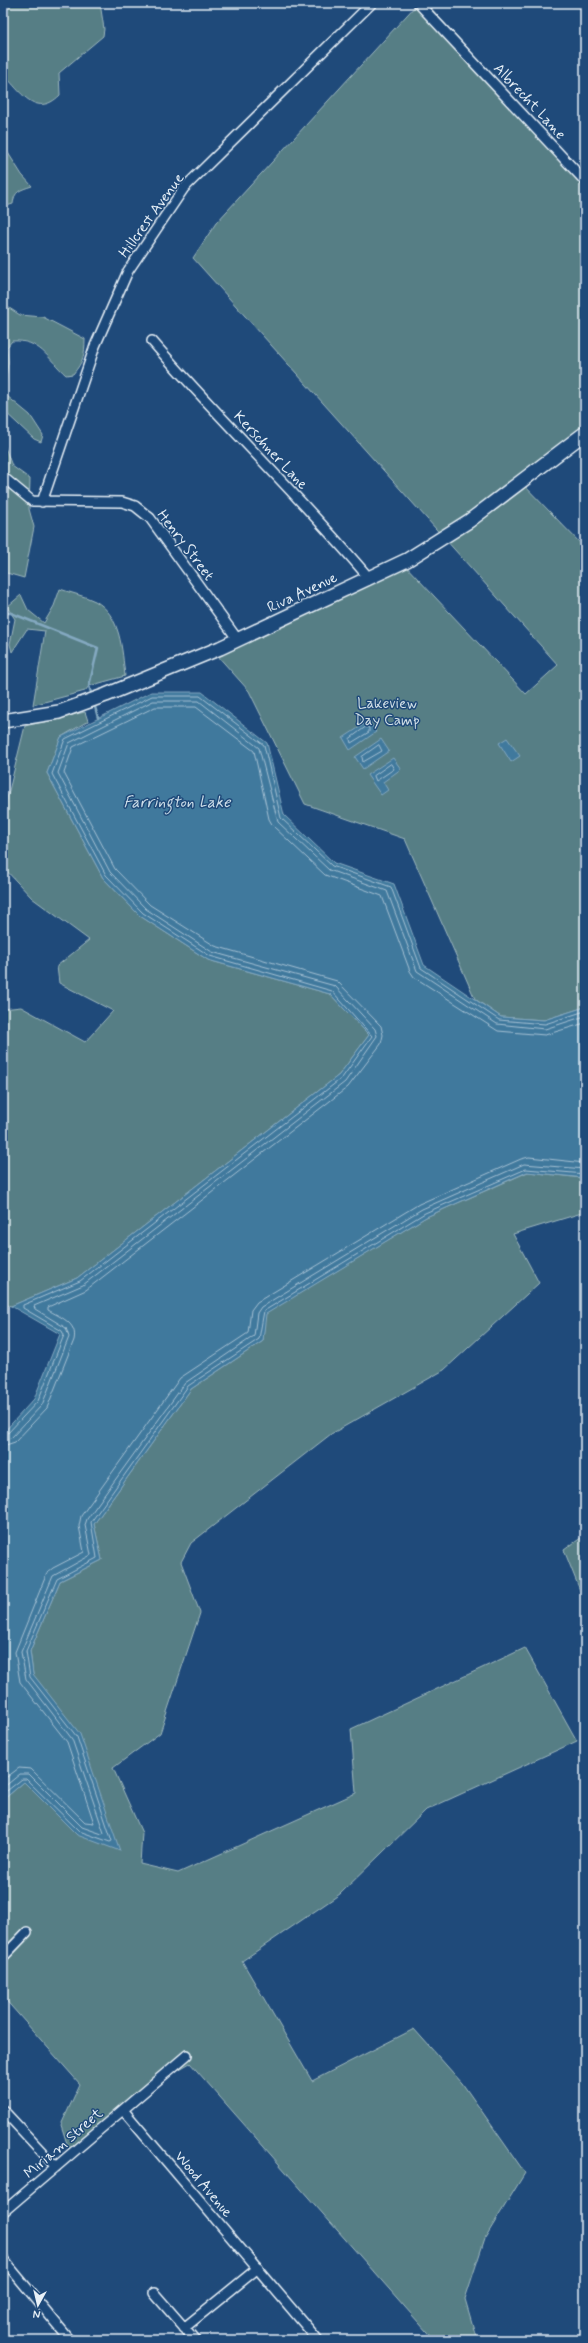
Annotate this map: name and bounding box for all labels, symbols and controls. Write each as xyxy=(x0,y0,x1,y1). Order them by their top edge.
street label: Albrecht Lane xyxy=(489,59,570,144)
street label: Hillcrest Avenue xyxy=(114,169,189,262)
street label: Kerschner Lane xyxy=(229,407,312,494)
street label: Henry Street xyxy=(152,506,219,585)
street label: Riva Avenue xyxy=(264,568,341,618)
park label: Lakeview Day Camp xyxy=(354,694,420,731)
water label: Farrington Lake xyxy=(124,792,231,815)
street label: Miriam Street xyxy=(20,2104,108,2184)
street label: Wood Avenue xyxy=(170,2147,237,2222)
north arrow xyxy=(18,2285,58,2325)
text: N xyxy=(32,2306,41,2321)

